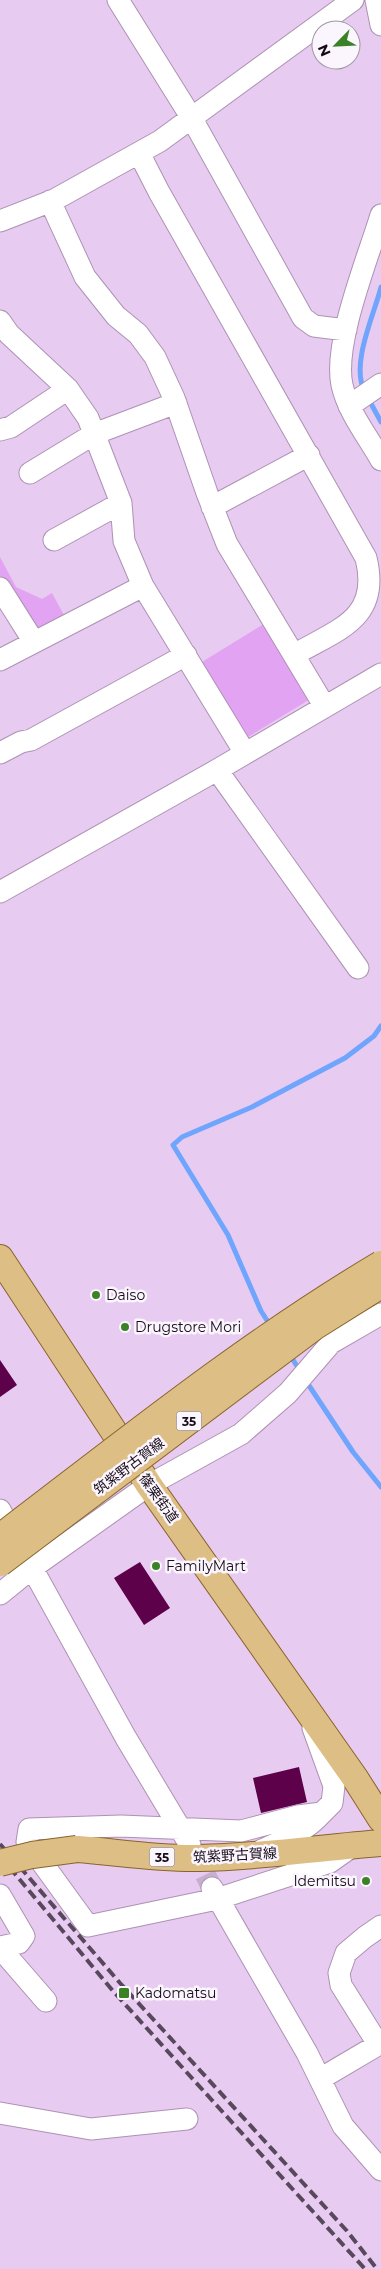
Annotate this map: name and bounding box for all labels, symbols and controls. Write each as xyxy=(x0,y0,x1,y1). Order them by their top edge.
north arrow xyxy=(311,20,361,70)
text: N xyxy=(314,41,335,59)
place label: Daiso xyxy=(106,1286,145,1304)
marker: Daiso xyxy=(90,1289,102,1301)
place label: Drugstore Mori xyxy=(135,1318,241,1336)
marker: Drugstore Mori xyxy=(119,1321,131,1333)
road number: 35 xyxy=(176,1412,202,1430)
street label: 筑紫野古賀線 xyxy=(90,1434,168,1498)
street label: 篠栗街道 xyxy=(136,1470,182,1526)
place label: FamilyMart xyxy=(166,1557,246,1575)
marker: FamilyMart xyxy=(150,1560,162,1572)
street label: 筑紫野古賀線 xyxy=(193,1844,277,1866)
road number: 35 xyxy=(150,1848,174,1866)
place label: Idemitsu xyxy=(293,1872,356,1890)
marker: Idemitsu xyxy=(360,1875,372,1887)
place label: Kadomatsu xyxy=(135,1984,216,2002)
marker: Kadomatsu xyxy=(117,1986,131,2000)

